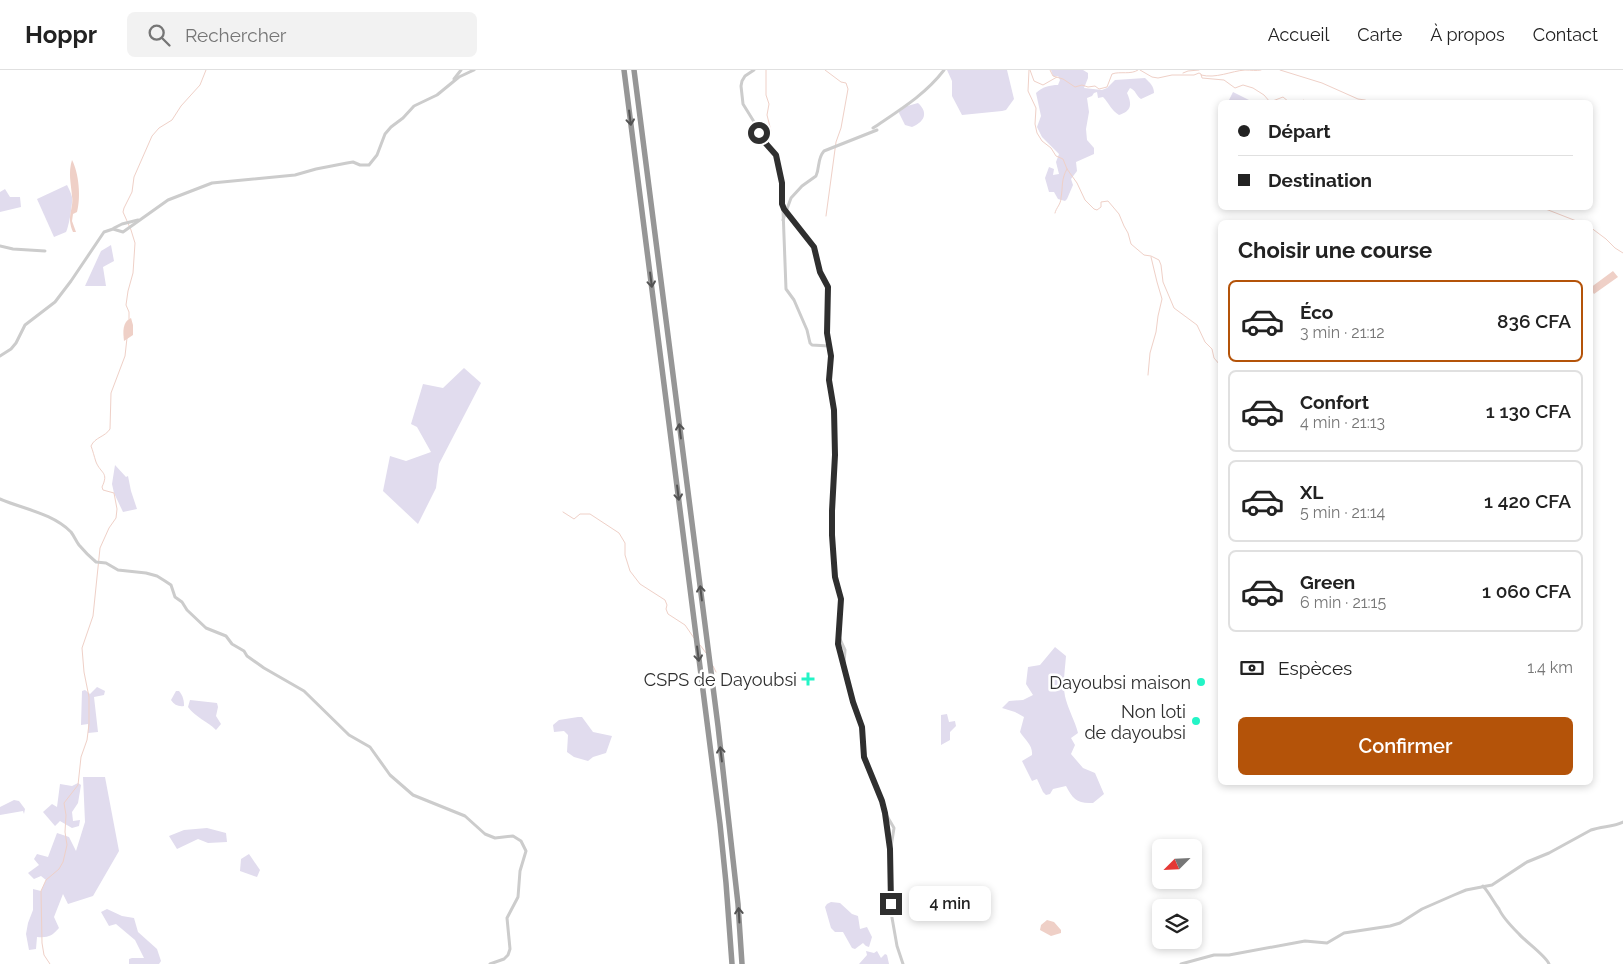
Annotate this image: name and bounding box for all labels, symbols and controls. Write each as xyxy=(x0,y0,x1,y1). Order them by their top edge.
search box xyxy=(127,12,477,57)
text: Hoppr xyxy=(25,20,97,49)
icon: search xyxy=(145,21,173,49)
text: Rechercher xyxy=(185,24,287,46)
text: Accueil xyxy=(1268,24,1329,45)
text: Carte xyxy=(1357,24,1402,45)
text: À propos xyxy=(1430,24,1505,45)
text: Contact xyxy=(1533,24,1598,45)
one-way arrow xyxy=(625,110,635,126)
text: Départ xyxy=(1268,120,1331,142)
route start xyxy=(748,122,770,144)
text: Destination xyxy=(1268,169,1372,191)
text: Choisir une course xyxy=(1238,237,1432,263)
one-way arrow xyxy=(646,271,656,287)
icon: car xyxy=(1240,299,1285,344)
text: Éco xyxy=(1300,301,1333,323)
text: 836 CFA xyxy=(1497,310,1571,332)
text: 3 min · 21:12 xyxy=(1300,323,1385,342)
icon: car xyxy=(1240,389,1285,434)
text: Confort xyxy=(1300,391,1369,413)
text: 1 130 CFA xyxy=(1486,400,1571,422)
text: 4 min · 21:13 xyxy=(1300,413,1385,432)
one-way arrow xyxy=(675,424,685,440)
icon: car xyxy=(1240,479,1285,524)
text: XL xyxy=(1300,481,1323,503)
one-way arrow xyxy=(673,485,683,501)
text: 1 420 CFA xyxy=(1484,490,1571,512)
text: 5 min · 21:14 xyxy=(1300,503,1385,522)
icon: car xyxy=(1240,569,1285,614)
text: Green xyxy=(1300,571,1355,593)
text: 1 060 CFA xyxy=(1482,580,1571,602)
one-way arrow xyxy=(696,585,706,601)
text: 6 min · 21:15 xyxy=(1300,593,1386,612)
one-way arrow xyxy=(693,646,703,662)
icon: cash xyxy=(1238,654,1266,682)
text: Espèces xyxy=(1278,657,1352,679)
text: 1.4 km xyxy=(1527,658,1573,677)
place label: CSPS de Dayoubsi xyxy=(644,669,797,690)
marker: CSPS de Dayoubsi xyxy=(801,672,815,686)
place label: Dayoubsi maison xyxy=(1049,672,1191,693)
marker: Dayoubsi maison xyxy=(1195,676,1207,688)
place label: Non loti de dayoubsi xyxy=(1084,701,1186,743)
marker: Non loti de dayoubsi xyxy=(1190,715,1202,727)
button: Confirmer xyxy=(1238,717,1573,775)
one-way arrow xyxy=(716,746,726,762)
north arrow xyxy=(1152,839,1202,889)
map controls xyxy=(1152,839,1202,949)
callout: 4 min xyxy=(908,886,991,922)
route end xyxy=(880,893,902,915)
text: 4 min xyxy=(929,894,971,913)
button: layers xyxy=(1152,899,1202,949)
one-way arrow xyxy=(734,908,743,924)

